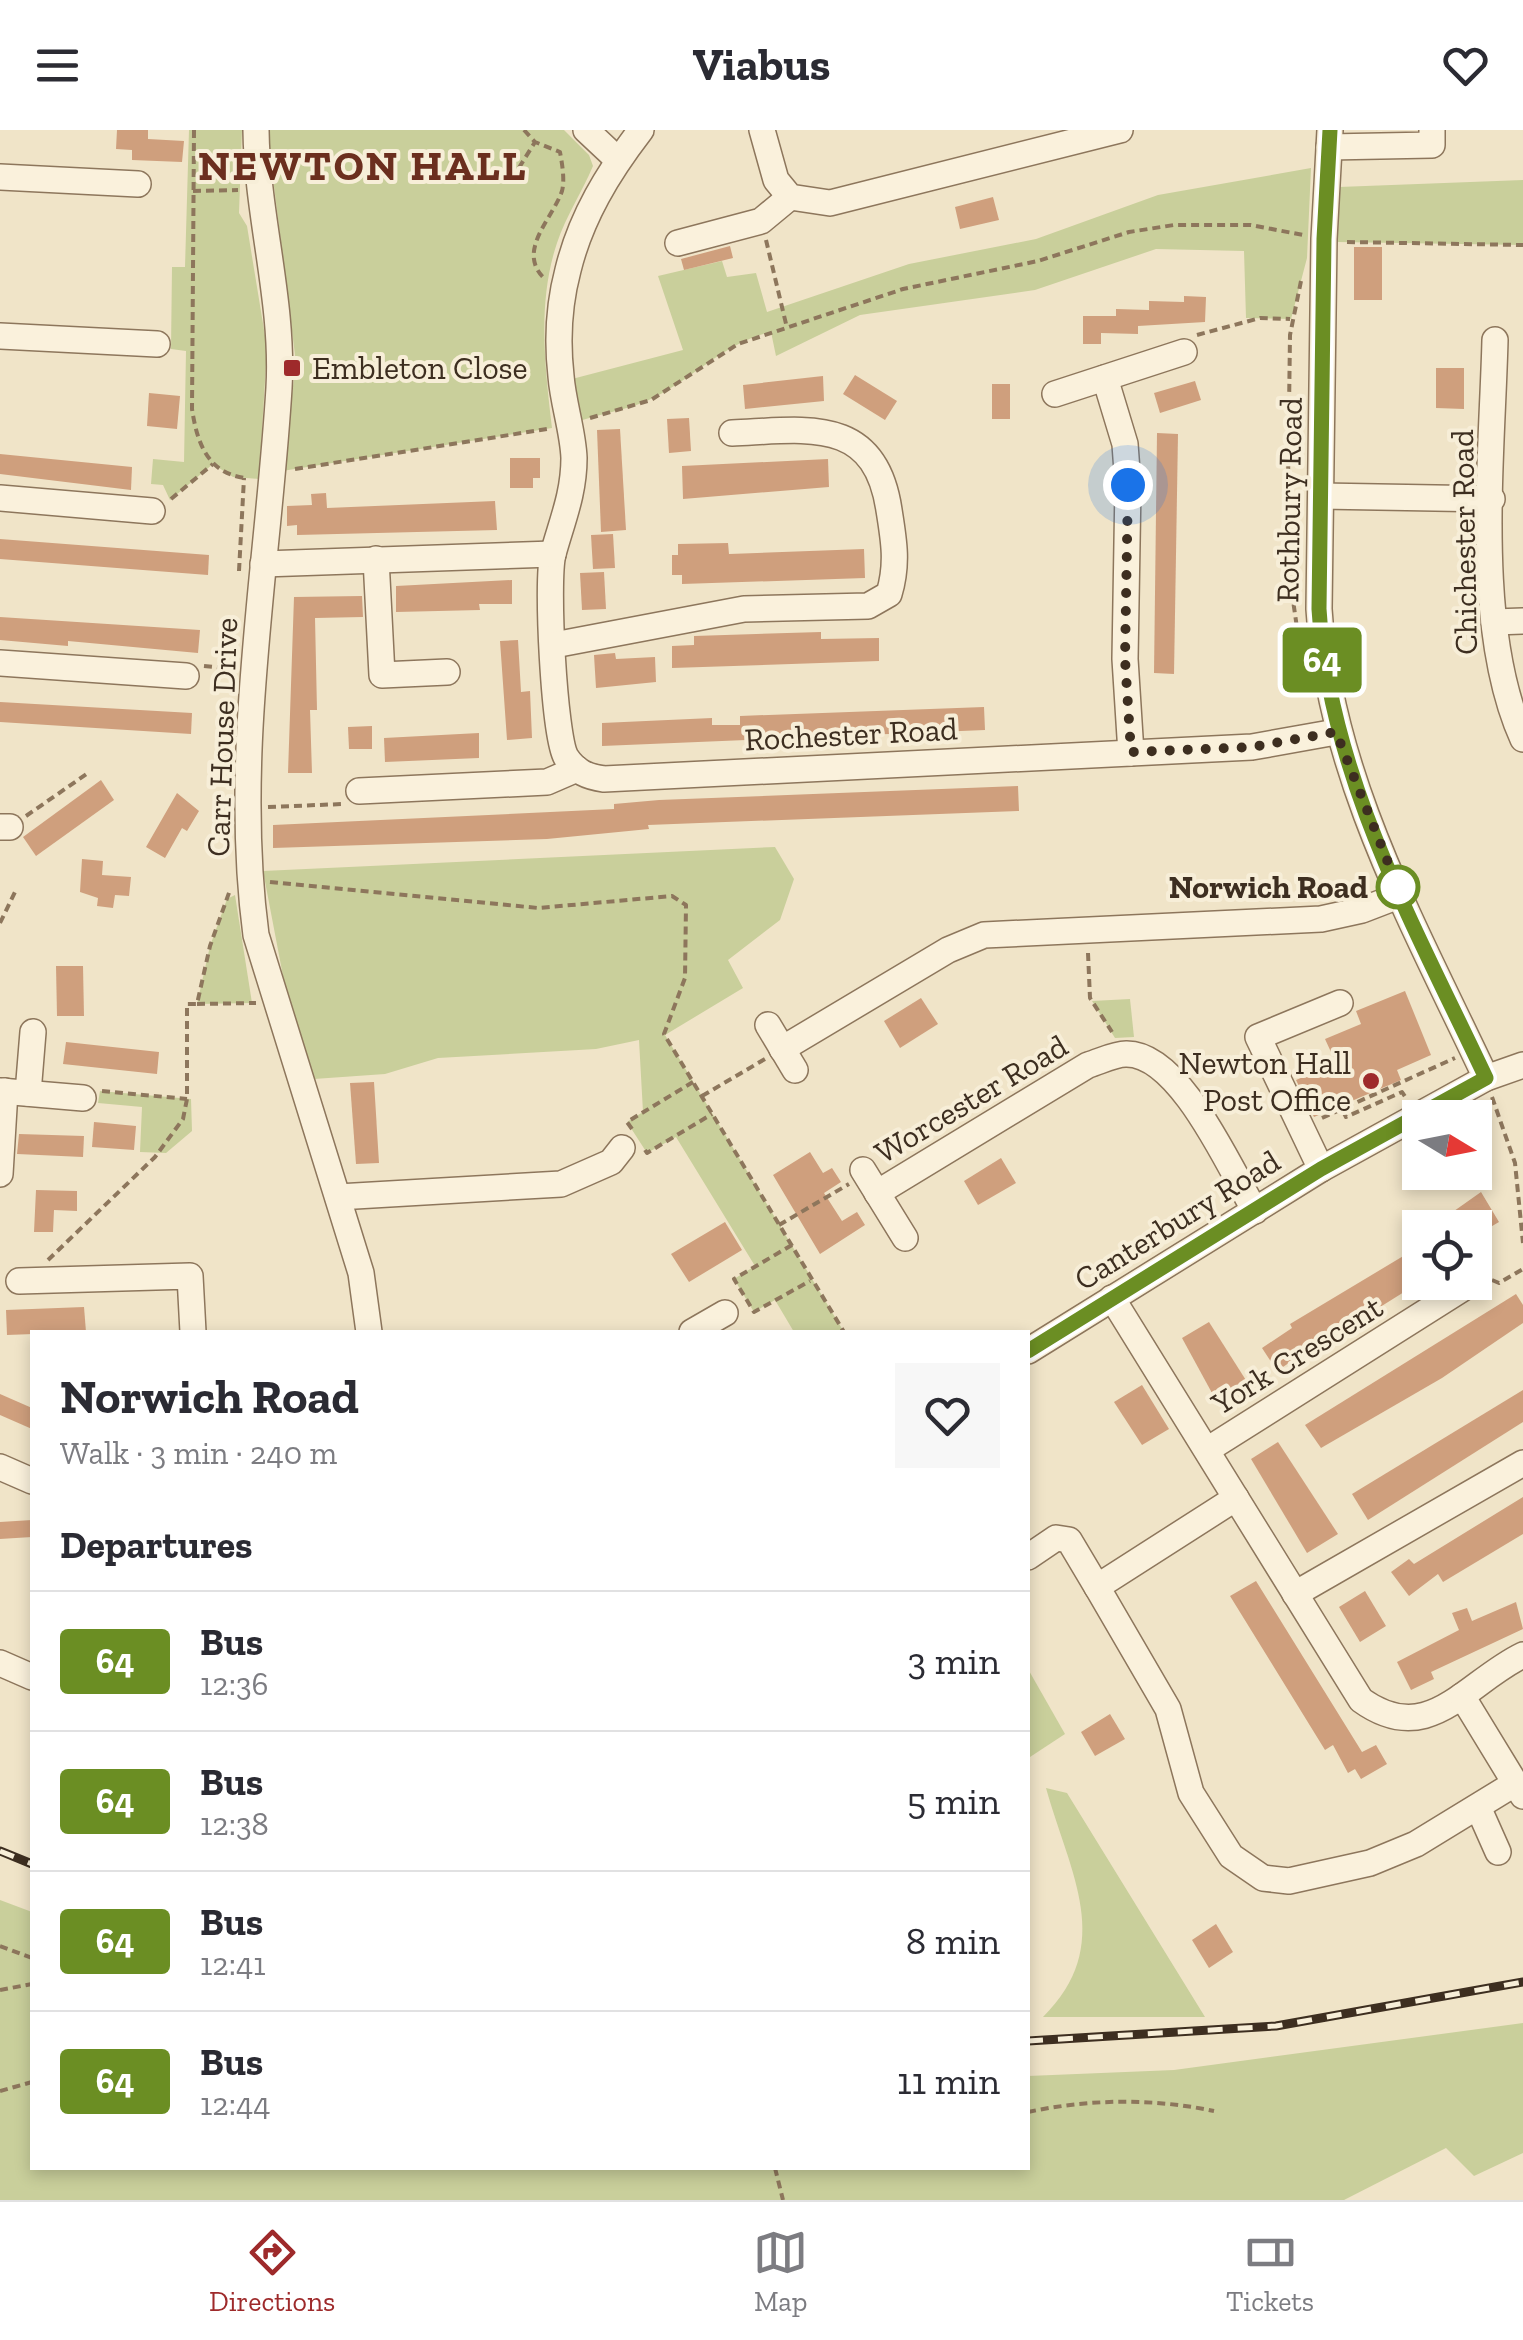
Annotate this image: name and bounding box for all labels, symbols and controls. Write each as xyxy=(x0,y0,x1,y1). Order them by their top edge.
icon: menu xyxy=(30,38,85,93)
text: Viabus xyxy=(693,38,830,92)
icon: heart xyxy=(1438,38,1493,93)
district label: NEWTON HALL xyxy=(198,140,528,191)
place label: Embleton Close xyxy=(312,349,528,387)
marker: Embleton Close xyxy=(281,357,303,379)
street label: Rothbury Road xyxy=(1268,396,1310,603)
street label: Chichester Road xyxy=(1443,429,1485,655)
your location xyxy=(1103,460,1153,510)
street label: Carr House Drive xyxy=(199,617,245,857)
line badge: 64 xyxy=(1277,628,1367,692)
text: 64 xyxy=(1303,639,1341,681)
street label: Rochester Road xyxy=(743,709,959,759)
marker: Norwich Road xyxy=(1377,866,1419,908)
place label: Norwich Road xyxy=(1169,868,1368,906)
street label: Worcester Road xyxy=(868,1026,1075,1171)
place label: Newton Hall Post Office xyxy=(1179,1044,1351,1119)
marker: Newton Hall Post Office xyxy=(1360,1070,1382,1092)
north arrow xyxy=(1402,1100,1492,1190)
map controls xyxy=(1402,1100,1492,1300)
street label: Canterbury Road xyxy=(1067,1141,1287,1298)
button: locate xyxy=(1402,1210,1492,1300)
street label: York Crescent xyxy=(1204,1287,1389,1423)
button: heart xyxy=(895,1363,1000,1468)
text: Norwich Road xyxy=(60,1368,359,1425)
text: Walk · 3 min · 240 m xyxy=(60,1434,337,1472)
text: Departures xyxy=(60,1522,252,1568)
text: Bus xyxy=(200,1619,263,1665)
text: 3 min xyxy=(908,1638,1000,1684)
text: 64 xyxy=(96,1640,134,1682)
text: 12:36 xyxy=(200,1665,269,1703)
text: Bus xyxy=(200,1759,263,1805)
text: 5 min xyxy=(907,1778,1000,1824)
text: 64 xyxy=(96,1780,134,1822)
text: 12:38 xyxy=(200,1805,269,1843)
text: Bus xyxy=(200,1899,263,1945)
text: 8 min xyxy=(906,1918,1000,1964)
text: 64 xyxy=(96,1920,134,1962)
text: 12:41 xyxy=(200,1945,266,1983)
text: Bus xyxy=(200,2039,263,2085)
text: 11 min xyxy=(897,2058,1000,2104)
text: 64 xyxy=(96,2060,134,2102)
text: 12:44 xyxy=(200,2085,270,2123)
tab: Directions xyxy=(209,2225,335,2318)
tab: Map xyxy=(753,2225,808,2318)
tab: Tickets xyxy=(1226,2225,1314,2318)

